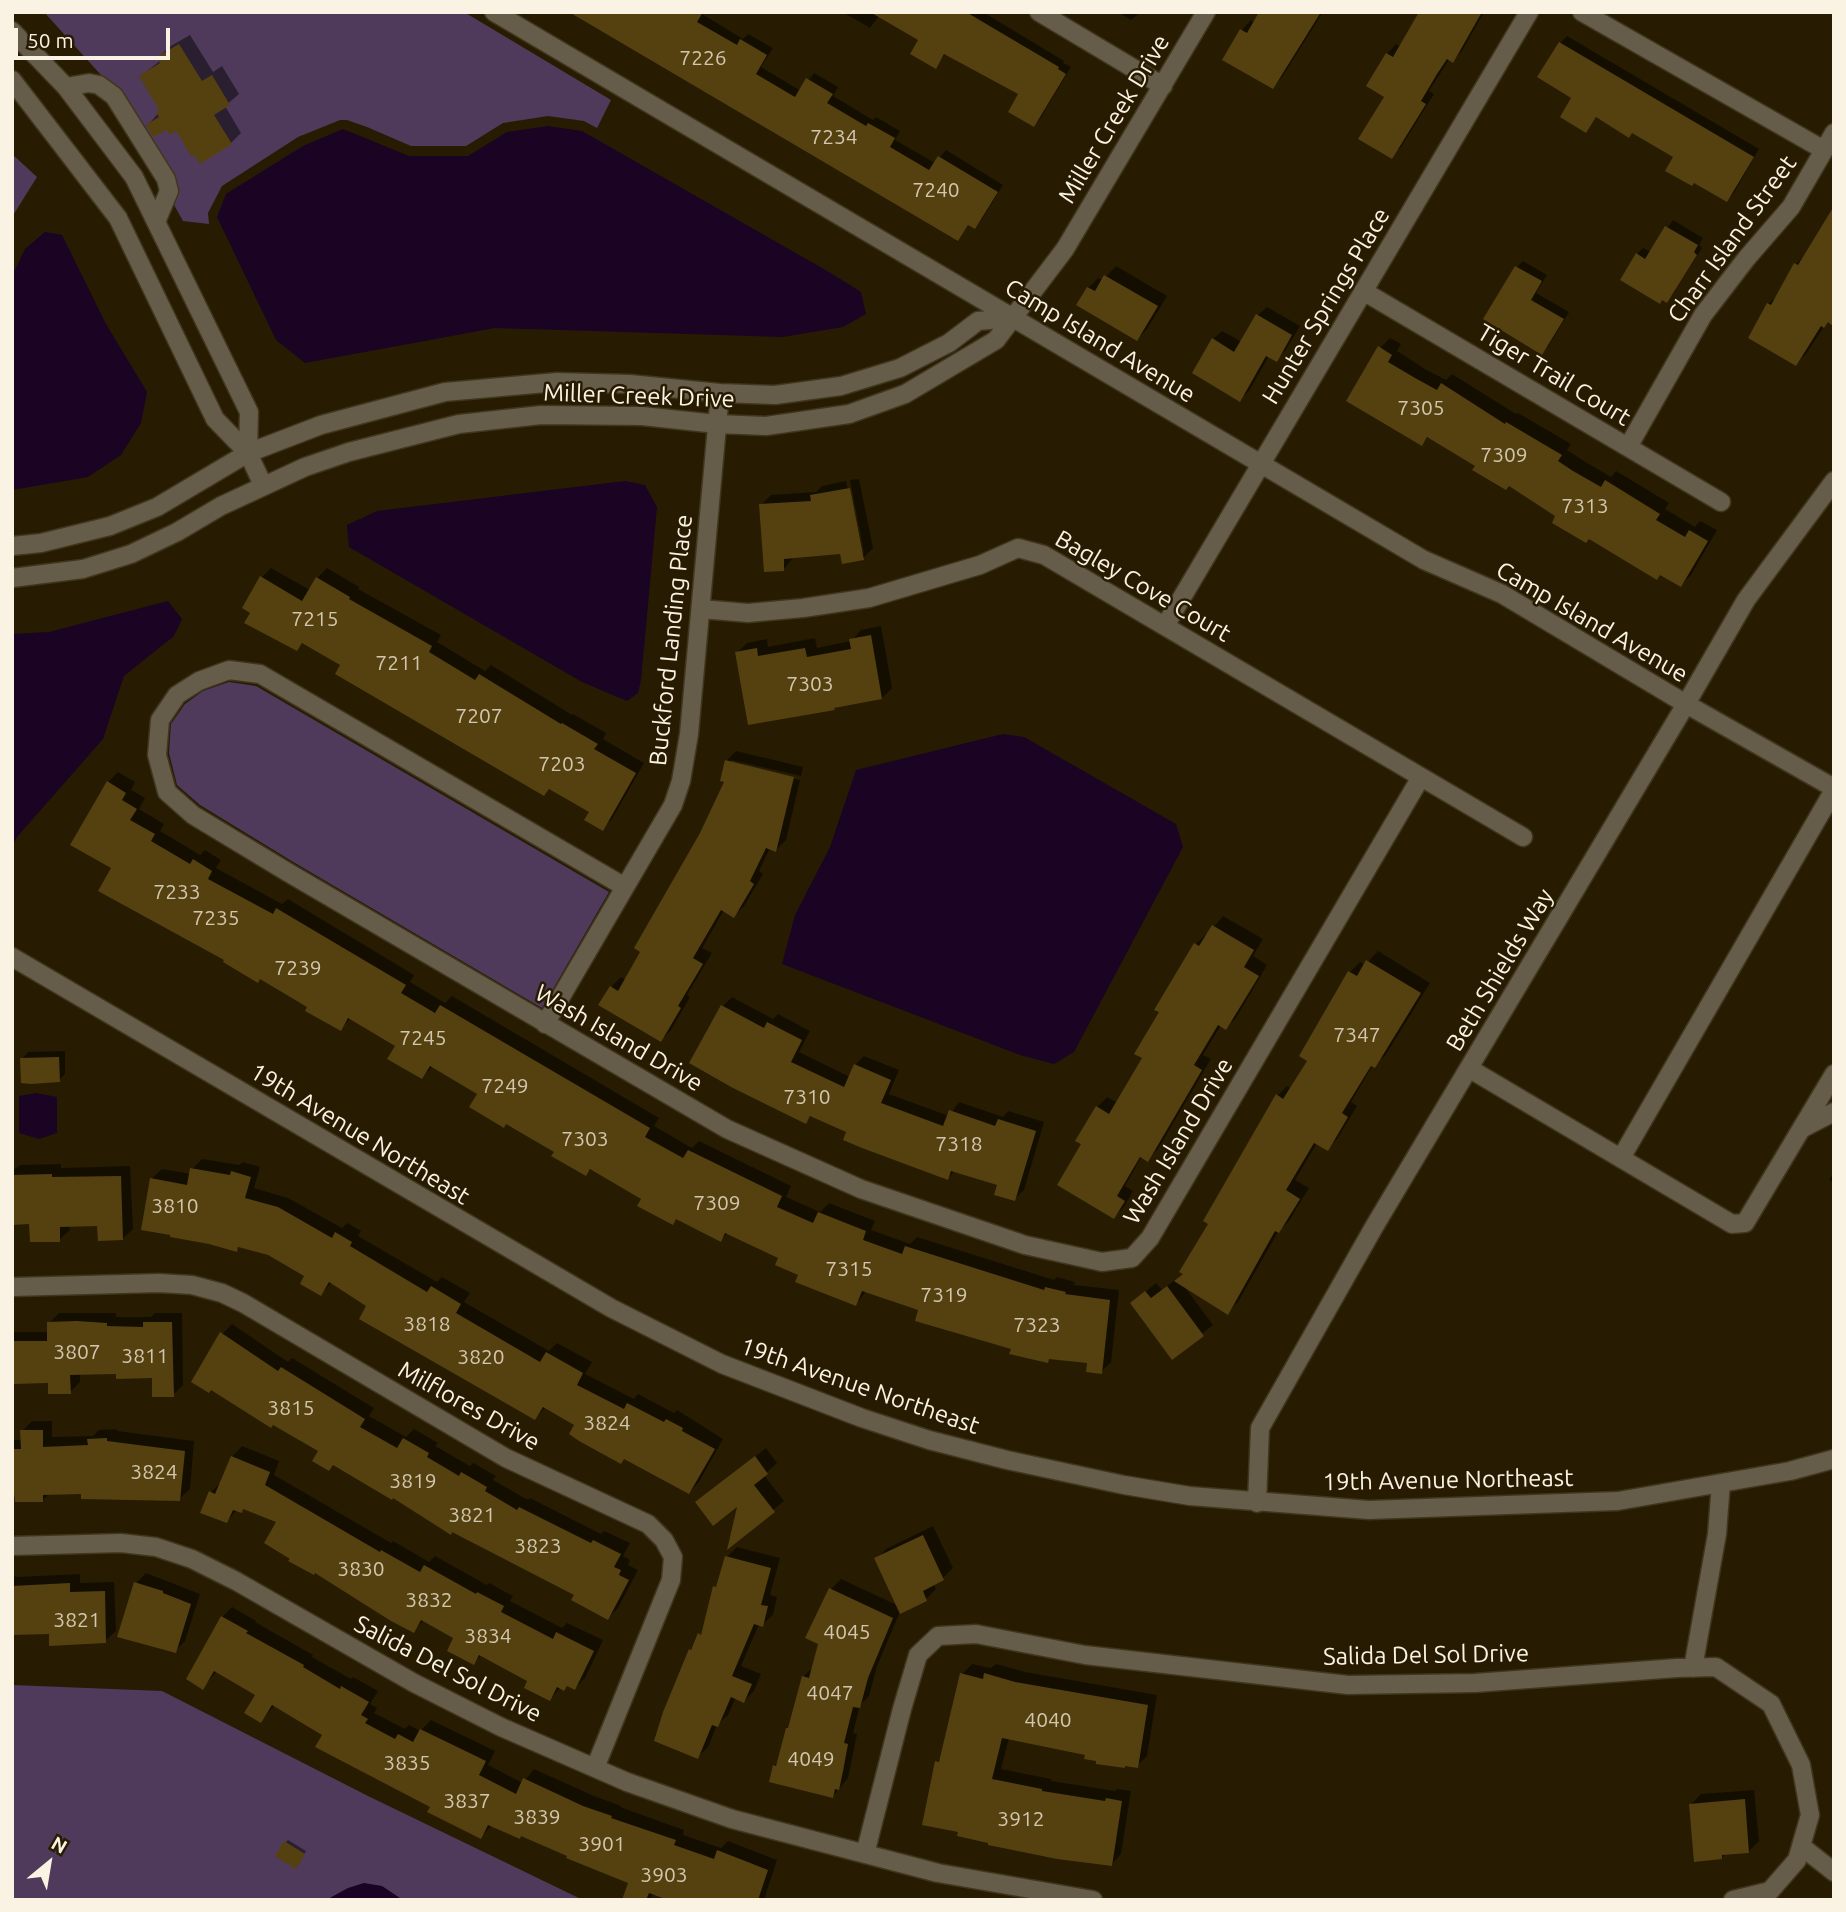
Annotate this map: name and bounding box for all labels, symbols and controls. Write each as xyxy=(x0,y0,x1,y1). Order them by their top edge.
scale bar xyxy=(18,14,173,58)
text: 50 m xyxy=(27,28,74,52)
street label: Miller Creek Drive xyxy=(1052,29,1176,209)
house number: 7226 xyxy=(679,45,727,71)
house number: 7234 xyxy=(810,124,858,150)
street label: Charr Island Street xyxy=(1662,150,1802,328)
house number: 7240 xyxy=(912,177,960,203)
street label: Hunter Springs Place xyxy=(1256,203,1396,409)
street label: Camp Island Avenue xyxy=(1000,273,1200,409)
street label: Tiger Trail Court xyxy=(1472,318,1636,432)
street label: Miller Creek Drive xyxy=(543,378,735,414)
house number: 7305 xyxy=(1397,395,1445,421)
house number: 7309 xyxy=(1480,442,1528,468)
house number: 7313 xyxy=(1561,493,1609,519)
street label: Buckford Landing Place xyxy=(643,513,699,767)
street label: Bagley Cove Court xyxy=(1050,524,1236,648)
street label: Camp Island Avenue xyxy=(1491,555,1693,689)
house number: 7215 xyxy=(291,606,339,632)
house number: 7211 xyxy=(375,650,423,676)
house number: 7303 xyxy=(786,671,834,697)
house number: 7207 xyxy=(455,703,503,729)
house number: 7203 xyxy=(538,751,586,777)
house number: 7233 xyxy=(153,879,201,905)
street label: Beth Shields Way xyxy=(1440,884,1560,1056)
house number: 7235 xyxy=(192,905,240,931)
house number: 7239 xyxy=(274,955,322,981)
street label: Wash Island Drive xyxy=(530,978,708,1098)
house number: 7347 xyxy=(1333,1022,1381,1048)
house number: 7245 xyxy=(399,1025,447,1051)
street label: Wash Island Drive xyxy=(1117,1053,1239,1229)
street label: 19th Avenue Northeast xyxy=(245,1057,475,1211)
house number: 7249 xyxy=(481,1073,529,1099)
house number: 7310 xyxy=(783,1084,831,1110)
house number: 7303 xyxy=(561,1126,609,1152)
house number: 7318 xyxy=(935,1131,983,1157)
house number: 7309 xyxy=(693,1190,741,1216)
house number: 3810 xyxy=(151,1193,199,1219)
house number: 7315 xyxy=(825,1256,873,1282)
house number: 7319 xyxy=(920,1282,968,1308)
house number: 3818 xyxy=(403,1311,451,1337)
house number: 7323 xyxy=(1013,1312,1061,1338)
street label: 19th Avenue Northeast xyxy=(737,1332,983,1440)
house number: 3807 xyxy=(53,1339,101,1365)
house number: 3811 xyxy=(121,1343,169,1369)
house number: 3820 xyxy=(457,1344,505,1370)
street label: Milflores Drive xyxy=(393,1355,545,1457)
house number: 3815 xyxy=(267,1395,315,1421)
house number: 3824 xyxy=(583,1410,631,1436)
house number: 3824 xyxy=(130,1459,178,1485)
street label: 19th Avenue Northeast xyxy=(1322,1463,1574,1497)
house number: 3819 xyxy=(389,1468,437,1494)
house number: 3821 xyxy=(448,1502,496,1528)
house number: 3823 xyxy=(514,1533,562,1559)
house number: 3830 xyxy=(337,1556,385,1582)
house number: 3832 xyxy=(405,1587,453,1613)
house number: 3821 xyxy=(53,1607,101,1633)
street label: Salida Del Sol Drive xyxy=(350,1609,546,1729)
house number: 4045 xyxy=(823,1619,871,1645)
house number: 3834 xyxy=(464,1623,512,1649)
street label: Salida Del Sol Drive xyxy=(1323,1639,1529,1671)
house number: 4047 xyxy=(806,1680,854,1706)
house number: 4040 xyxy=(1024,1707,1072,1733)
house number: 4049 xyxy=(787,1746,835,1772)
house number: 3835 xyxy=(383,1750,431,1776)
house number: 3837 xyxy=(443,1788,491,1814)
house number: 3839 xyxy=(513,1804,561,1830)
house number: 3912 xyxy=(997,1806,1045,1832)
north arrow xyxy=(14,1828,84,1898)
house number: 3901 xyxy=(578,1831,626,1857)
text: N xyxy=(48,1832,71,1858)
house number: 3903 xyxy=(640,1862,688,1888)

